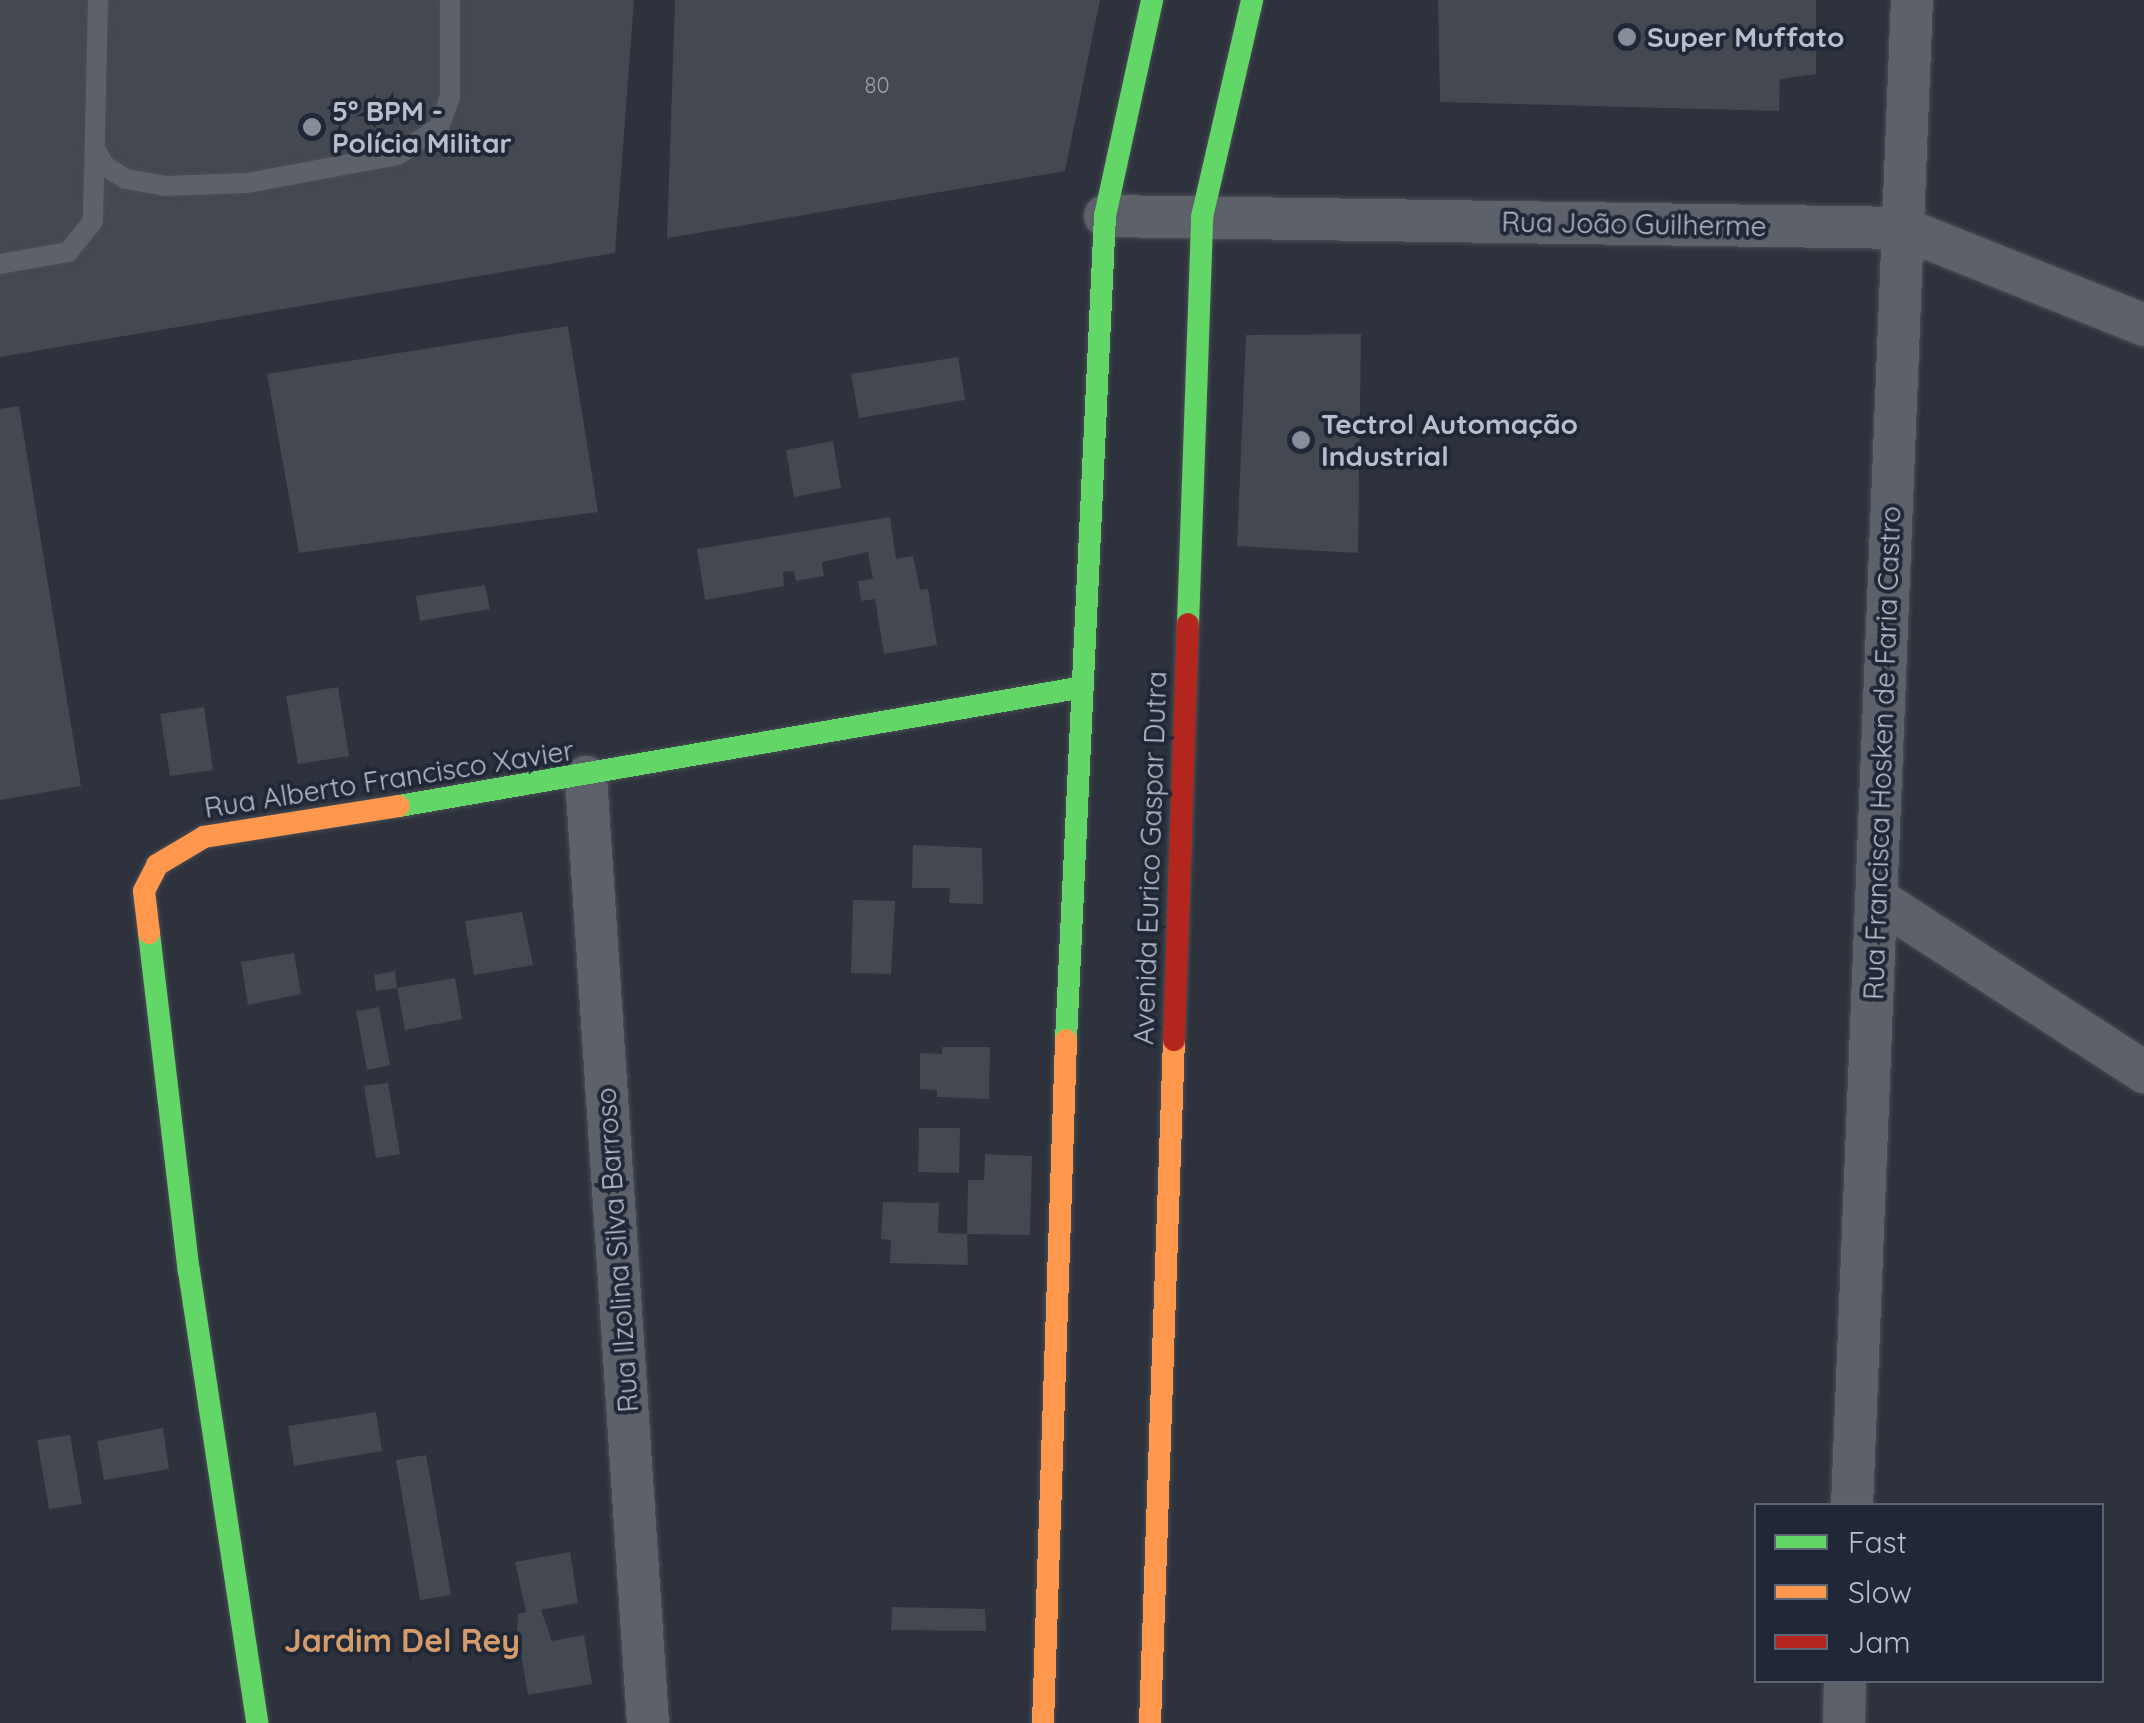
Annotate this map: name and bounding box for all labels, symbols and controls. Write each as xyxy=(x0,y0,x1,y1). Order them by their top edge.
place label: Super Muffato xyxy=(1647,20,1844,54)
marker: Super Muffato xyxy=(1616,26,1638,48)
house number: 80 xyxy=(865,73,889,99)
place label: 5º BPM - Polícia Militar xyxy=(332,94,512,160)
marker: 5º BPM - Polícia Militar xyxy=(301,116,323,138)
street label: Rua João Guilherme xyxy=(1501,205,1767,243)
place label: Tectrol Automação Industrial xyxy=(1321,407,1578,473)
marker: Tectrol Automação Industrial xyxy=(1290,429,1312,451)
street label: Rua Francisca Hosken de Faria Castro xyxy=(1857,505,1907,1001)
street label: Avenida Eurico Gaspar Dutra xyxy=(1127,670,1173,1046)
street label: Rua Alberto Francisco Xavier xyxy=(202,733,576,825)
street label: Rua Ilzolina Silva Barroso xyxy=(589,1086,645,1414)
legend xyxy=(1754,1503,2104,1683)
text: Fast xyxy=(1848,1523,1907,1561)
text: Slow xyxy=(1848,1573,1912,1611)
district label: Jardim Del Rey xyxy=(284,1621,520,1659)
text: Jam xyxy=(1848,1623,1911,1661)

